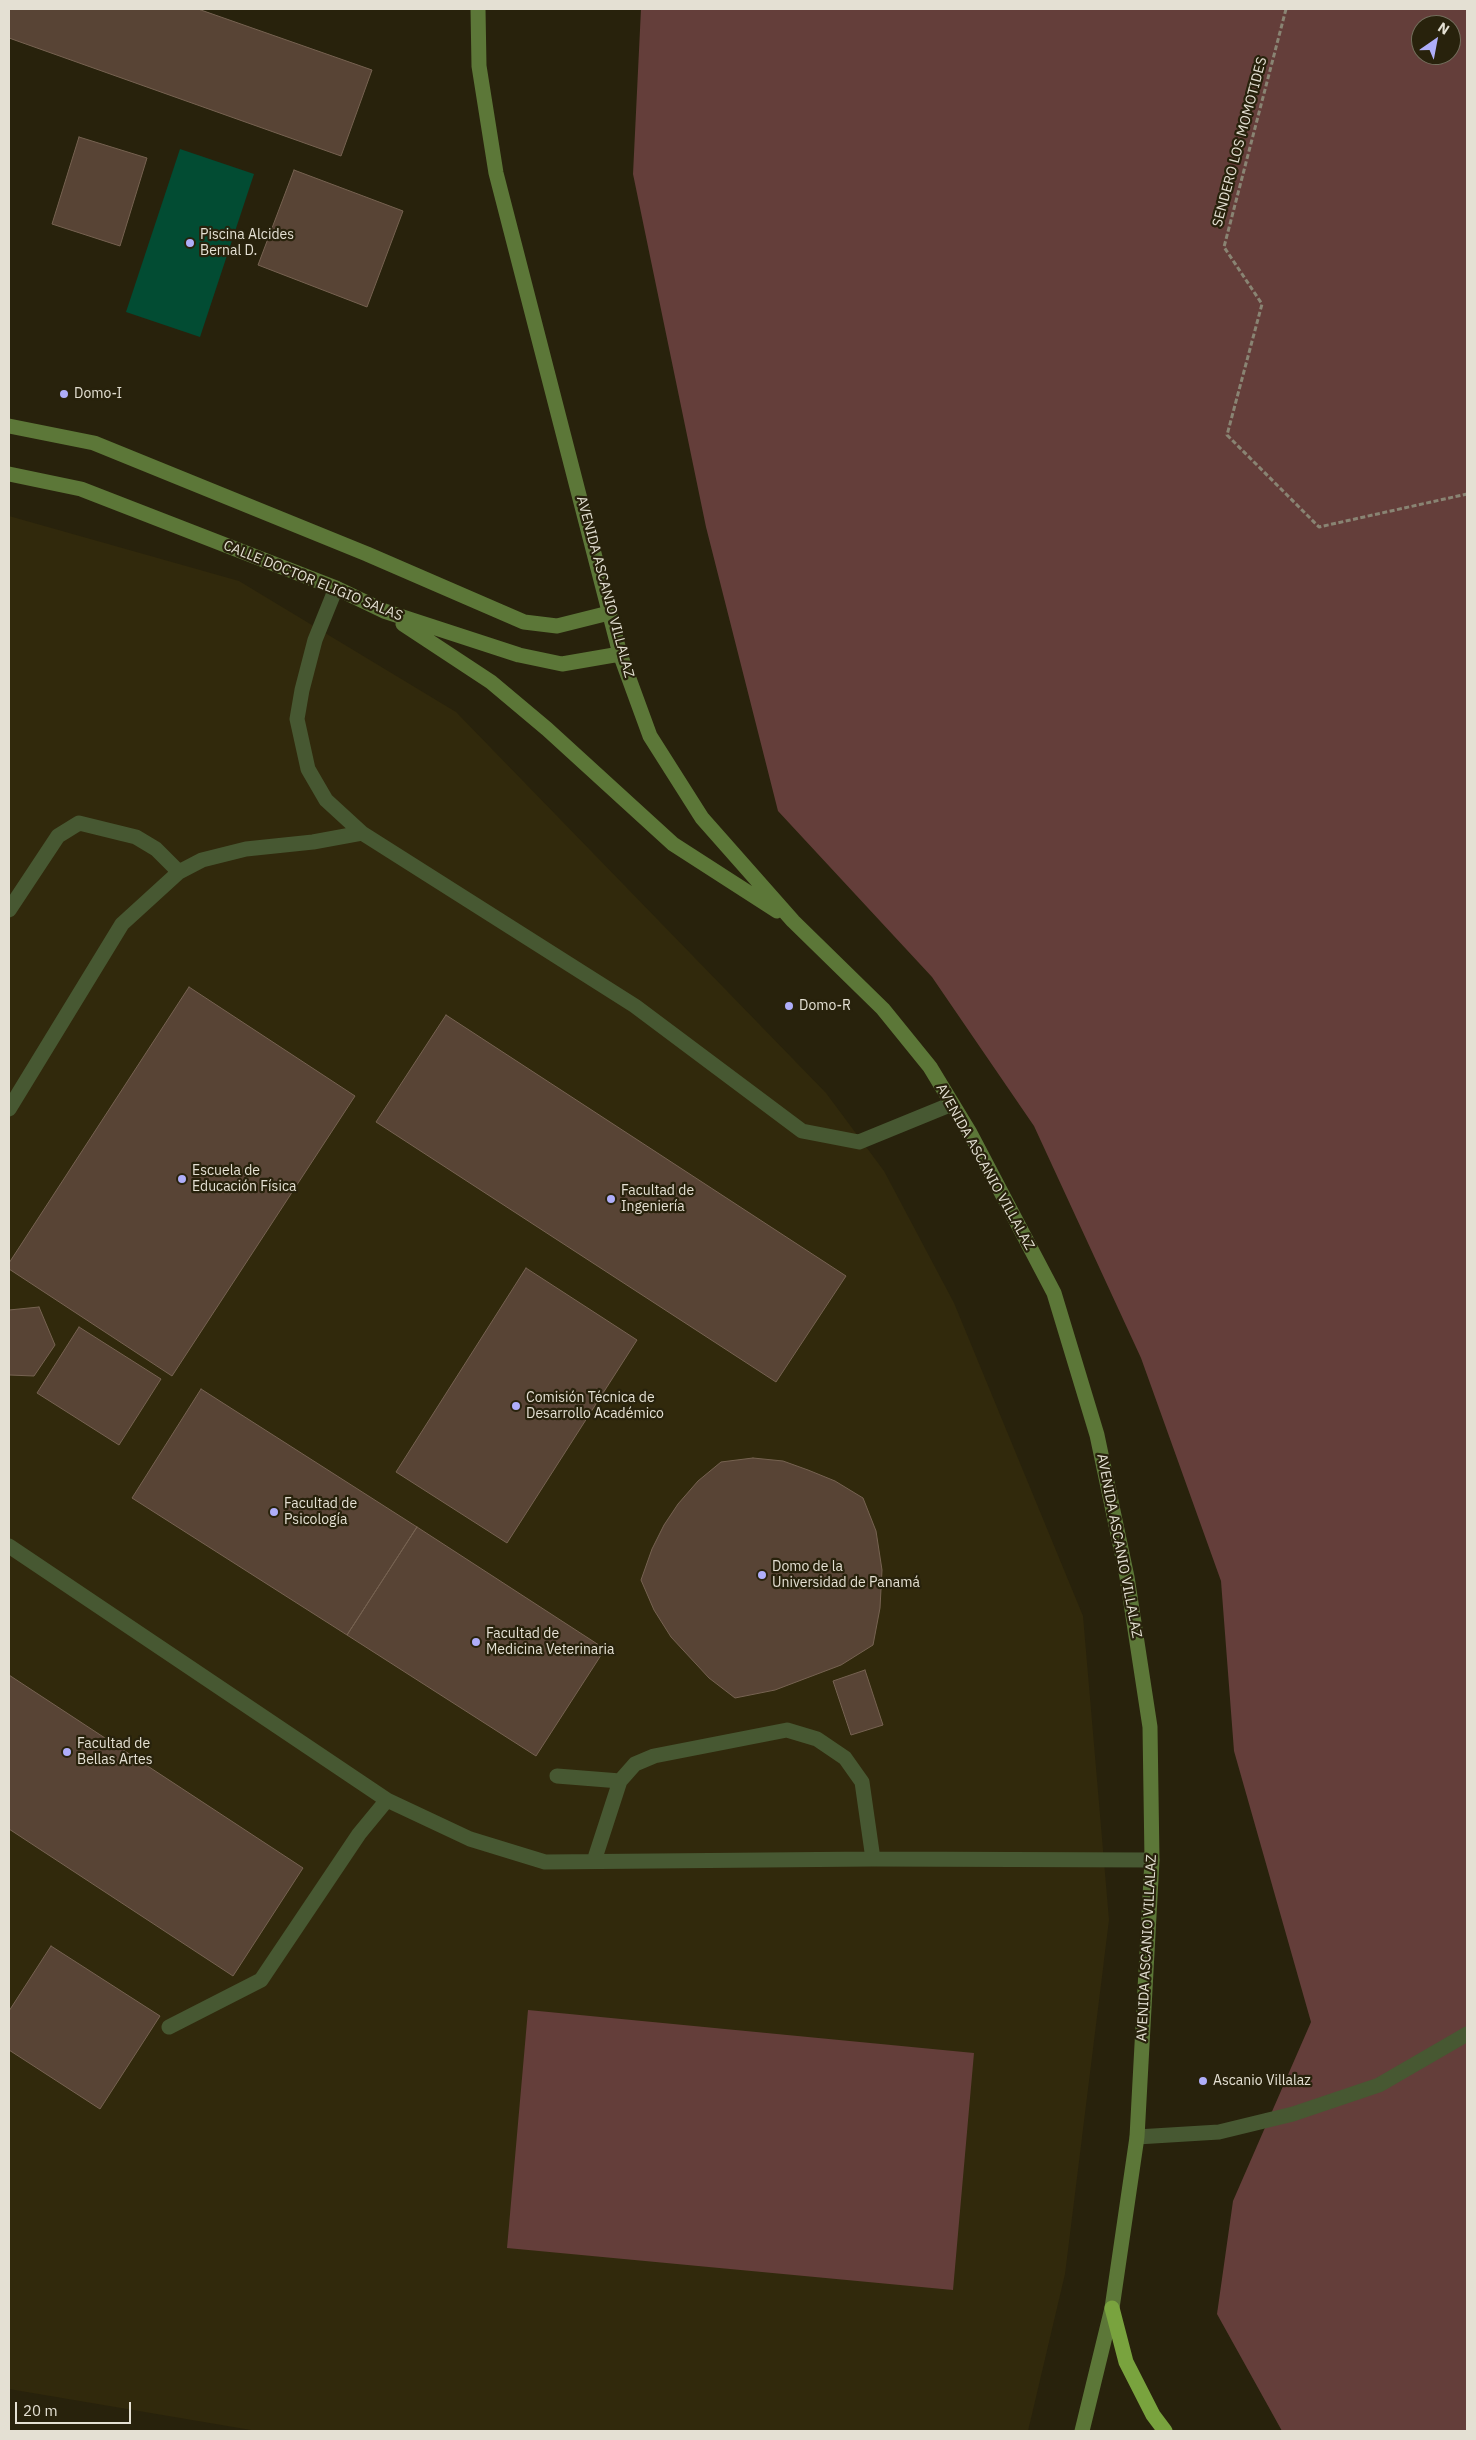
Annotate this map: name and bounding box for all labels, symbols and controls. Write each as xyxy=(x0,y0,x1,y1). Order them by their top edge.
north arrow xyxy=(1411,15,1461,65)
text: N xyxy=(1434,18,1453,39)
street label: SENDERO LOS MOMOTIDES xyxy=(1209,55,1271,229)
place label: Piscina Alcides Bernal D. xyxy=(200,227,294,260)
marker: Piscina Alcides Bernal D. xyxy=(184,237,196,249)
place label: Domo-I xyxy=(74,386,122,402)
marker: Domo-I xyxy=(58,388,70,400)
street label: AVENIDA ASCANIO VILLALAZ xyxy=(573,494,637,680)
street label: CALLE DOCTOR ELIGIO SALAS xyxy=(221,537,405,625)
place label: Domo-R xyxy=(799,998,851,1014)
marker: Domo-R xyxy=(783,1000,795,1012)
street label: AVENIDA ASCANIO VILLALAZ xyxy=(932,1081,1038,1253)
place label: Escuela de Educación Física xyxy=(192,1163,296,1196)
marker: Escuela de Educación Física xyxy=(176,1173,188,1185)
place label: Facultad de Ingeniería xyxy=(621,1183,694,1216)
marker: Facultad de Ingeniería xyxy=(605,1193,617,1205)
place label: Comisión Técnica de Desarrollo Académico xyxy=(526,1390,664,1422)
marker: Comisión Técnica de Desarrollo Académico xyxy=(510,1400,522,1412)
street label: AVENIDA ASCANIO VILLALAZ xyxy=(1093,1452,1145,1640)
place label: Facultad de Psicología xyxy=(284,1496,357,1528)
marker: Facultad de Psicología xyxy=(268,1506,280,1518)
place label: Domo de la Universidad de Panamá xyxy=(772,1559,920,1591)
marker: Domo de la Universidad de Panamá xyxy=(756,1569,768,1581)
place label: Facultad de Medicina Veterinaria xyxy=(486,1626,614,1658)
marker: Facultad de Medicina Veterinaria xyxy=(470,1636,482,1648)
place label: Facultad de Bellas Artes xyxy=(77,1736,153,1768)
marker: Facultad de Bellas Artes xyxy=(61,1746,73,1758)
street label: AVENIDA ASCANIO VILLALAZ xyxy=(1134,1854,1160,2042)
place label: Ascanio Villalaz xyxy=(1213,2073,1311,2089)
marker: Ascanio Villalaz xyxy=(1197,2075,1209,2087)
scale bar xyxy=(18,2392,134,2424)
text: 20 m xyxy=(23,2401,58,2420)

